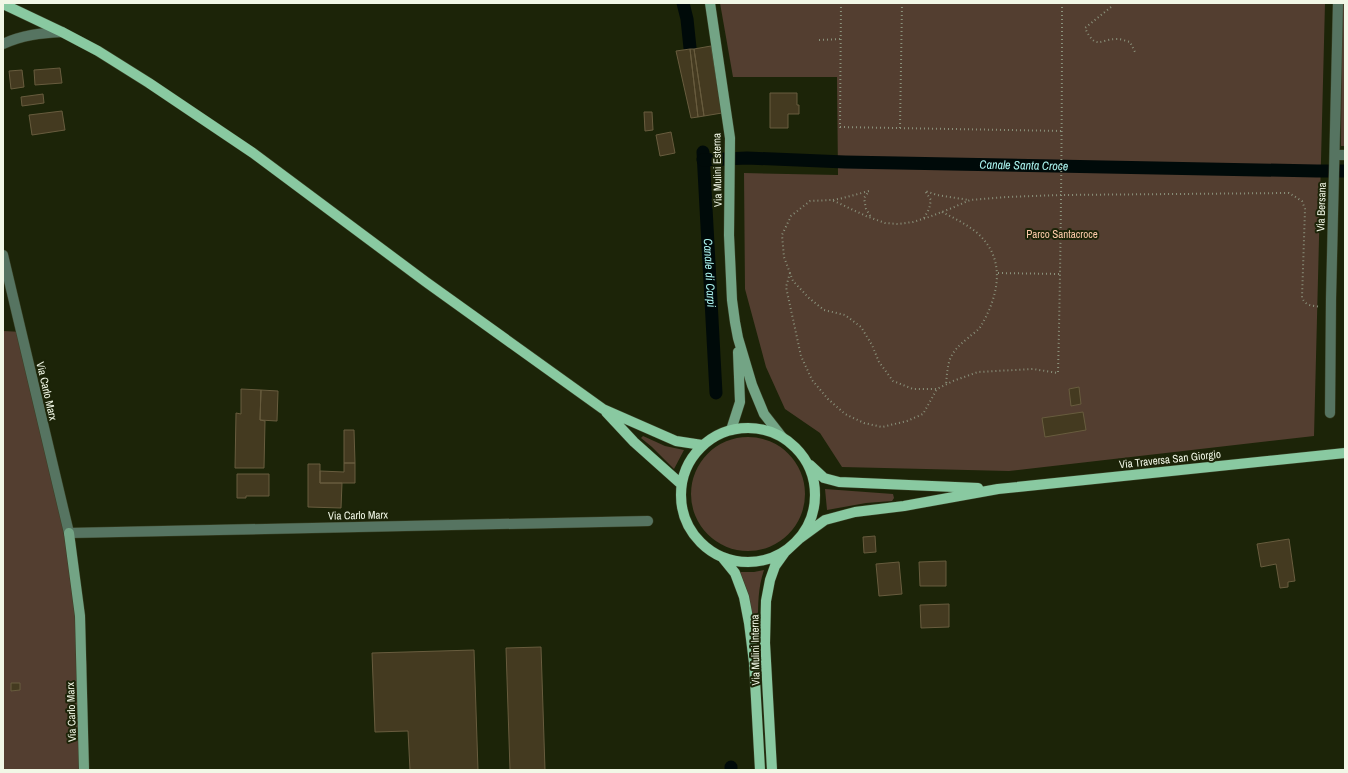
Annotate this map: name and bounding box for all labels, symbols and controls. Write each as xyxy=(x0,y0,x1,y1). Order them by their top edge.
street label: Via Mulini Esterna xyxy=(709,133,725,207)
water label: Canale Santa Croce xyxy=(979,157,1069,174)
street label: Via Bersana xyxy=(1313,182,1329,232)
park label: Parco Santacroce xyxy=(1026,227,1098,241)
water label: Canale di Carpi xyxy=(700,238,719,308)
street label: Via Carlo Marx xyxy=(33,360,61,422)
street label: Via Traversa San Giorgio xyxy=(1118,447,1222,471)
street label: Via Carlo Marx xyxy=(328,507,389,523)
street label: Via Mulini Interna xyxy=(747,614,763,686)
street label: Via Carlo Marx xyxy=(63,681,79,742)

